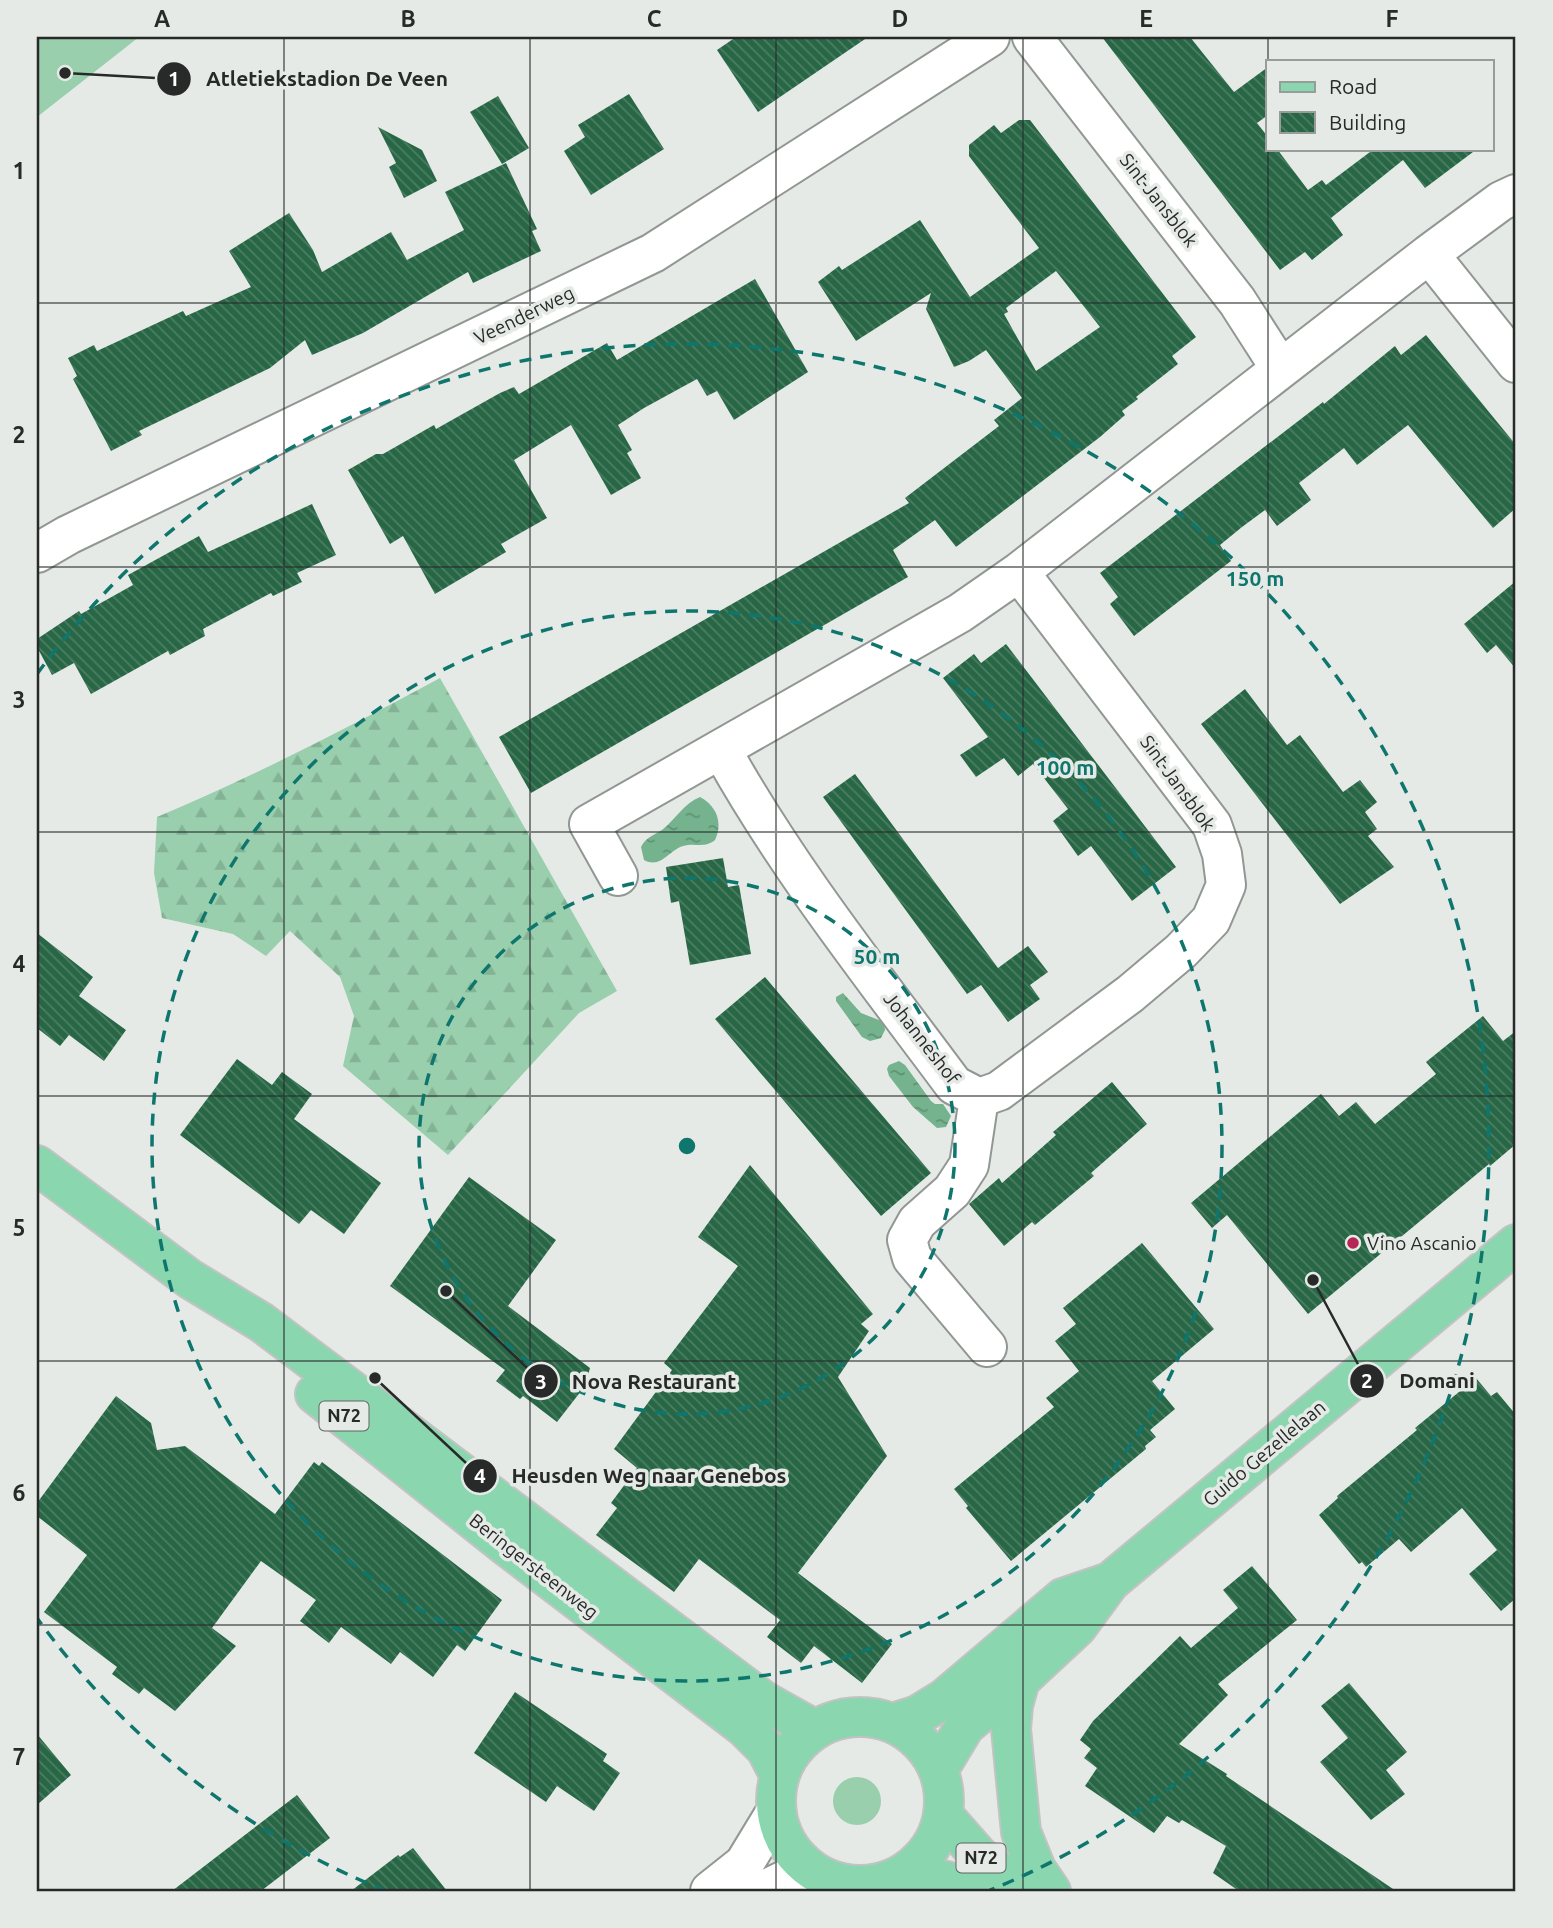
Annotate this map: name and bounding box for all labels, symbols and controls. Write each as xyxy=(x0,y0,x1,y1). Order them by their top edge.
text: A xyxy=(154,6,170,31)
text: B xyxy=(400,6,416,31)
text: C xyxy=(647,6,662,31)
text: D xyxy=(892,6,908,31)
text: E xyxy=(1139,6,1153,31)
text: F xyxy=(1386,6,1399,31)
callout: Atletiekstadion De Veen xyxy=(157,58,462,100)
legend xyxy=(1266,60,1494,150)
text: 1 xyxy=(168,66,180,90)
text: Atletiekstadion De Veen xyxy=(206,66,448,90)
text: Road xyxy=(1329,74,1377,98)
text: Building xyxy=(1329,110,1406,134)
street label: Sint-Jansblok xyxy=(1116,149,1203,251)
text: 1 xyxy=(13,158,25,183)
street label: Veenderweg xyxy=(470,281,578,349)
text: 2 xyxy=(13,422,25,447)
text: 150 m xyxy=(1226,566,1284,590)
text: 3 xyxy=(13,687,25,712)
street label: Sint-Jansblok xyxy=(1136,731,1220,835)
text: 100 m xyxy=(1036,755,1094,779)
text: 50 m xyxy=(854,944,900,968)
text: 4 xyxy=(13,951,26,976)
street label: Johanneshof xyxy=(879,988,965,1089)
centre of rings xyxy=(675,1134,699,1158)
text: 5 xyxy=(13,1215,25,1240)
place label: Vino Ascanio xyxy=(1367,1232,1477,1254)
marker: Vino Ascanio xyxy=(1345,1235,1361,1251)
callout: Nova Restaurant xyxy=(523,1360,751,1402)
callout: Domani xyxy=(1350,1360,1489,1402)
text: 2 xyxy=(1361,1368,1373,1392)
text: Domani xyxy=(1399,1368,1475,1392)
text: 3 xyxy=(535,1369,547,1393)
text: Nova Restaurant xyxy=(572,1369,736,1393)
street label: Guido Gezellelaan xyxy=(1198,1396,1330,1510)
road number: N72 xyxy=(320,1401,368,1430)
callout: Heusden Weg naar Genebos xyxy=(462,1455,800,1497)
text: 4 xyxy=(474,1463,486,1487)
text: Heusden Weg naar Genebos xyxy=(512,1463,787,1487)
text: 6 xyxy=(13,1480,26,1505)
street label: Beringersteenweg xyxy=(465,1509,603,1623)
text: 7 xyxy=(13,1744,25,1769)
road number: N72 xyxy=(956,1844,1006,1872)

